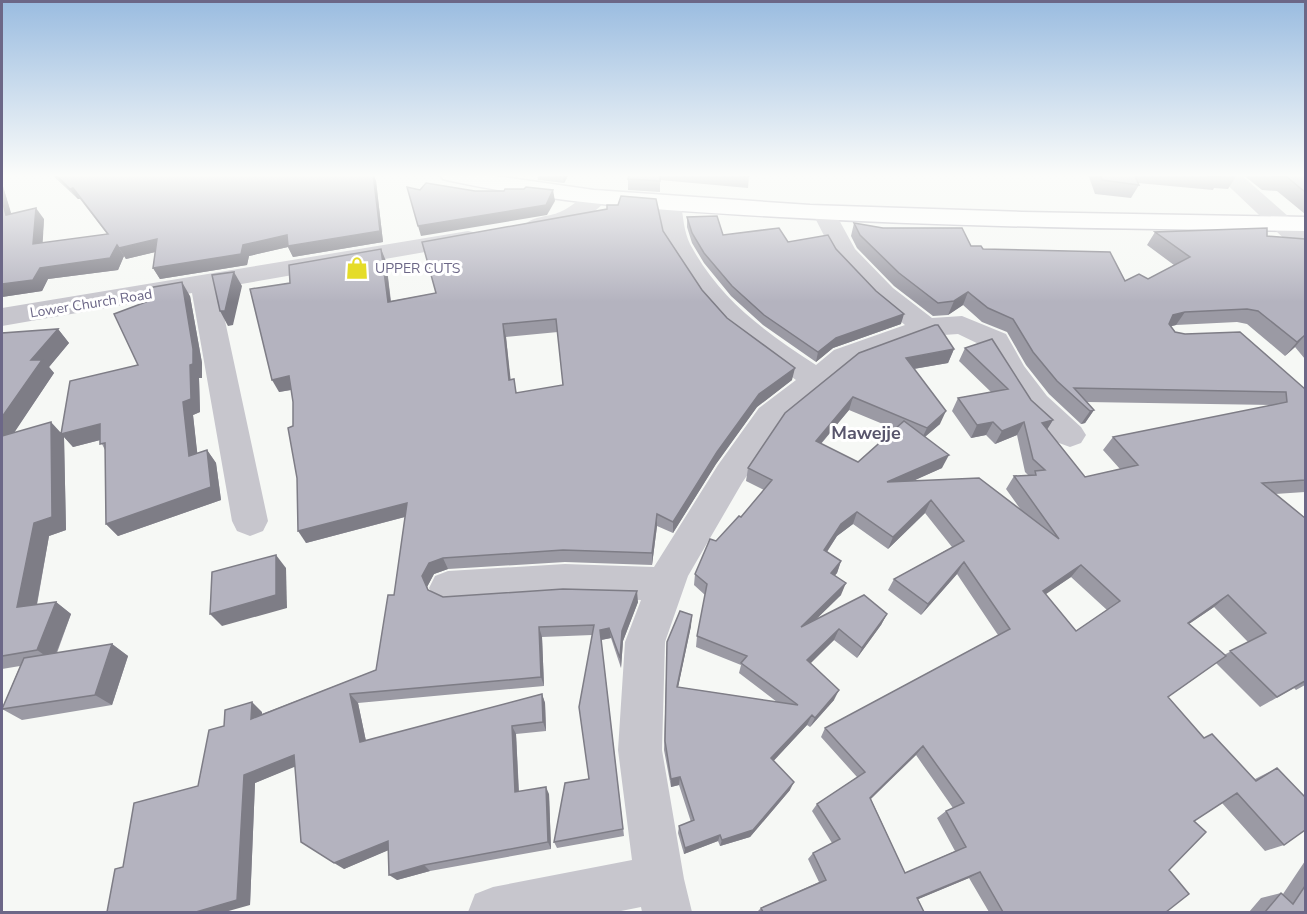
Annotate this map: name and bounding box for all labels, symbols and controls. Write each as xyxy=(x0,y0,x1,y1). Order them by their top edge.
shop icon: UPPER CUTS xyxy=(344,255,370,281)
place label: UPPER CUTS xyxy=(375,259,461,278)
street label: Lower Church Road xyxy=(29,284,154,323)
district label: Mawejje xyxy=(831,421,901,445)

